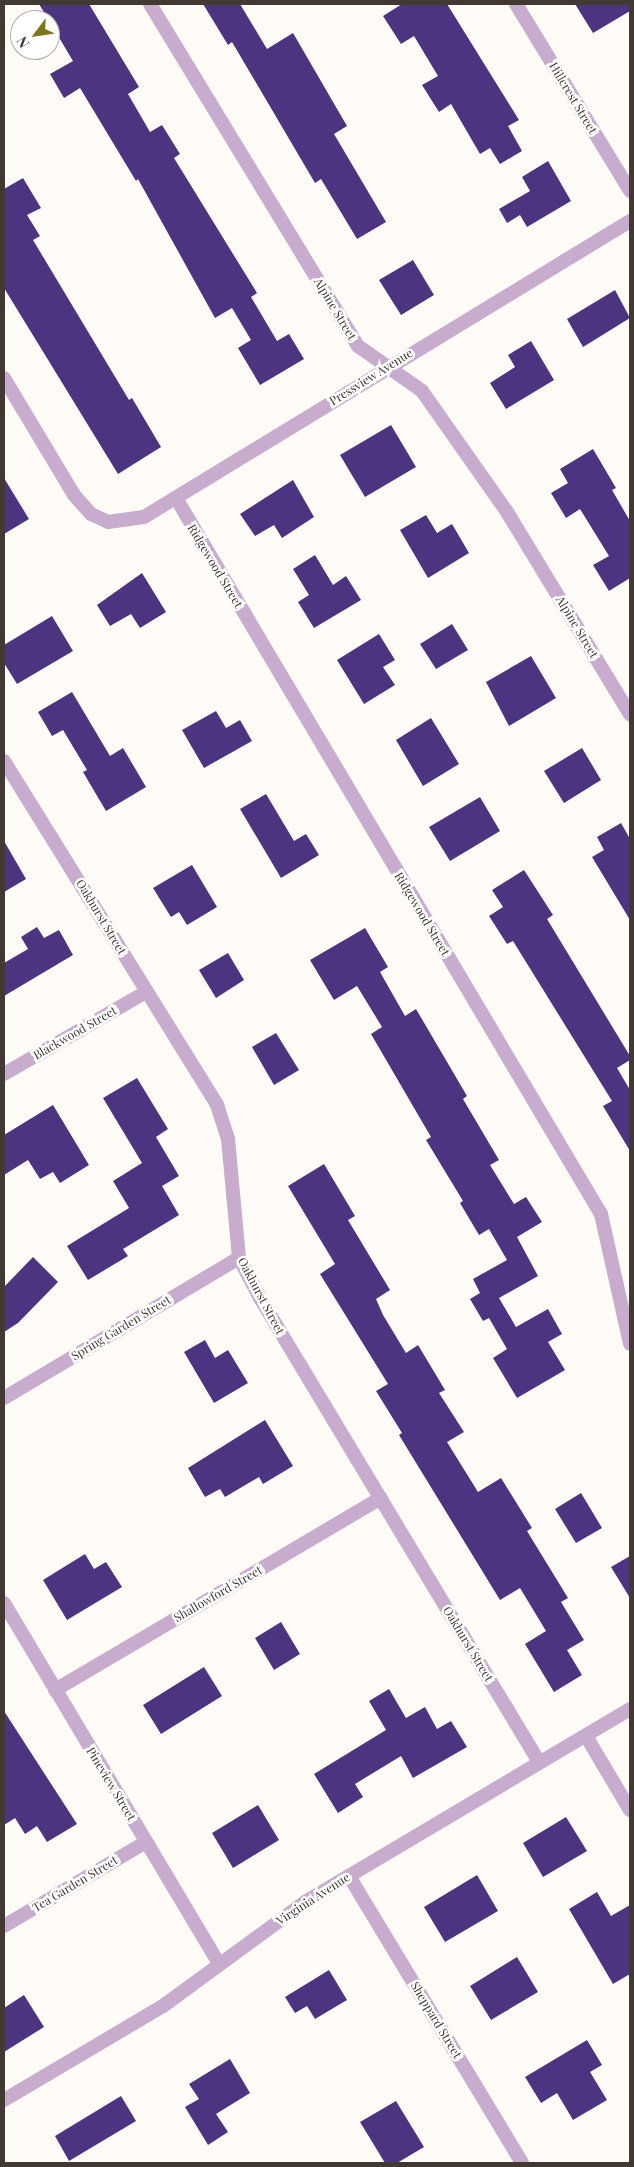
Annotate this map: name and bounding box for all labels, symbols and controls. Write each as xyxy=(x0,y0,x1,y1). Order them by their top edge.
north arrow xyxy=(10,10,60,60)
text: N xyxy=(12,33,33,52)
street label: Hillcrest Street xyxy=(546,60,600,136)
street label: Alpine Street xyxy=(311,275,359,343)
street label: Pressview Avenue xyxy=(326,345,416,409)
street label: Ridgewood Street xyxy=(184,522,246,610)
street label: Alpine Street xyxy=(553,593,601,661)
street label: Ridgewood Street xyxy=(391,870,453,958)
street label: Oakhurst Street xyxy=(73,877,129,957)
street label: Blackwood Street xyxy=(31,1003,119,1063)
street label: Oakhurst Street xyxy=(235,1255,287,1337)
street label: Spring Garden Street xyxy=(69,1293,173,1363)
street label: Shallowford Street xyxy=(171,1563,265,1625)
street label: Oakhurst Street xyxy=(440,1604,496,1684)
street label: Pineview Street xyxy=(83,1744,139,1824)
street label: Tea Garden Street xyxy=(30,1853,120,1915)
street label: Virginia Avenue xyxy=(273,1870,353,1928)
street label: Sheppard Street xyxy=(407,1979,465,2061)

